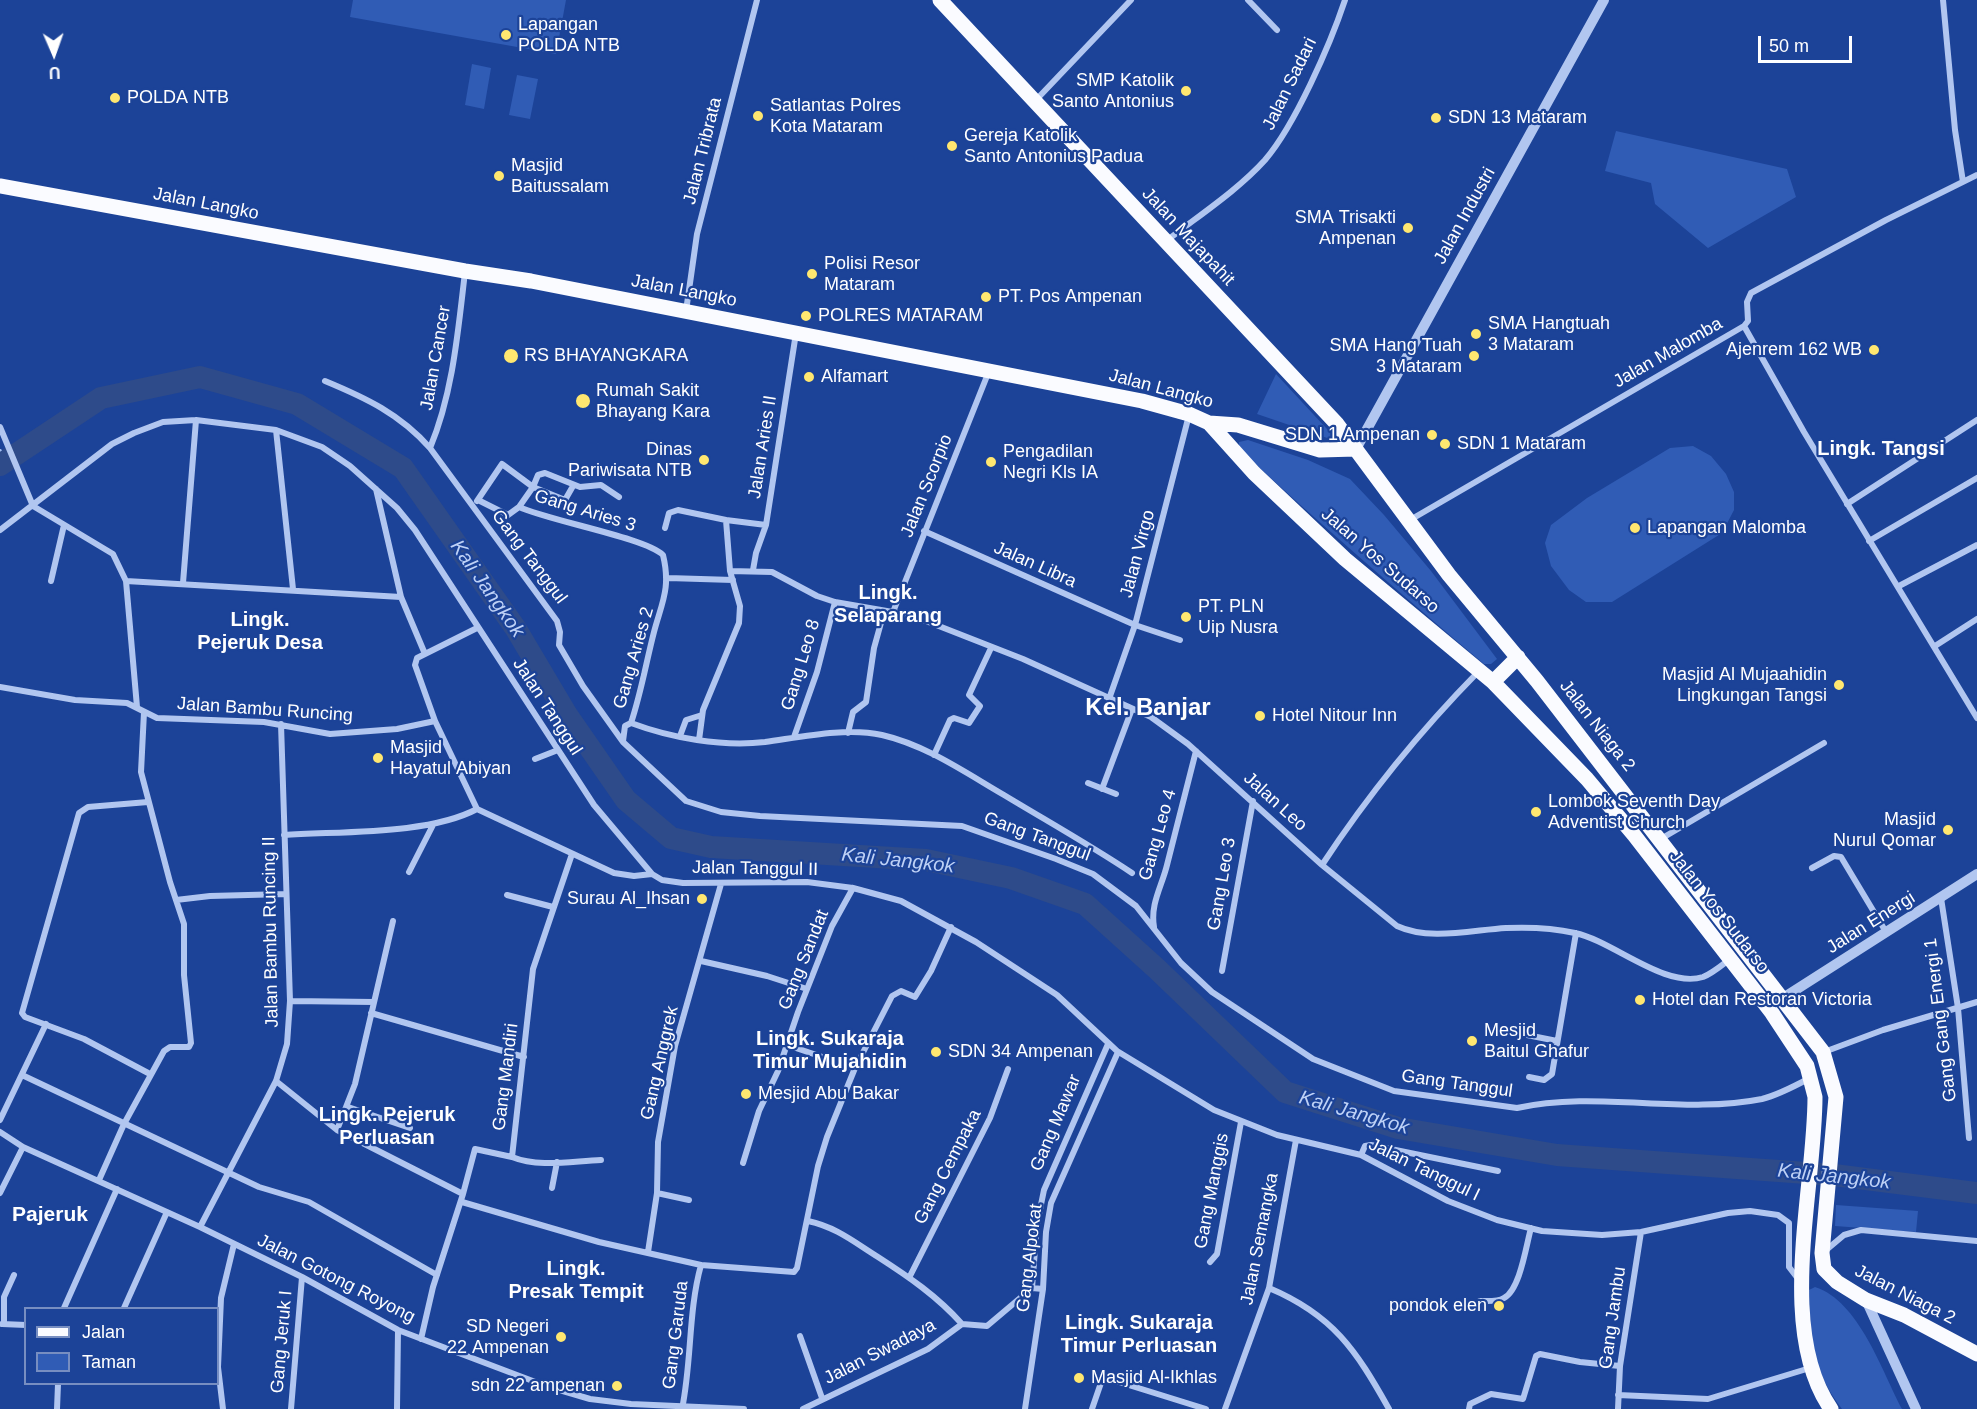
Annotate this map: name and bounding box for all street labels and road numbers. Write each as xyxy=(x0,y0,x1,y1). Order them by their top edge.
street label: Jalan Sadari xyxy=(1258,34,1322,134)
street label: Jalan Tribrata xyxy=(679,95,727,207)
street label: Jalan Industri xyxy=(1430,164,1500,268)
street label: Jalan Langko xyxy=(151,183,261,225)
street label: Jalan Majapahit xyxy=(1137,184,1239,290)
street label: Jalan Langko xyxy=(629,270,739,312)
street label: Jalan Cancer xyxy=(416,304,456,412)
street label: Jalan Malomba xyxy=(1610,313,1726,393)
street label: Jalan Langko xyxy=(1106,365,1216,413)
street label: Jalan Aries II xyxy=(744,394,782,500)
street label: Jalan Scorpio xyxy=(897,431,957,541)
street label: Gang Aries 3 xyxy=(532,485,638,537)
street label: Jalan Yos Sudarso xyxy=(1317,504,1443,618)
street label: Gang Tanggul xyxy=(487,506,571,608)
street label: Jalan Virgo xyxy=(1116,508,1160,600)
street label: Jalan Libra xyxy=(990,537,1080,593)
street label: Gang Aries 2 xyxy=(609,605,659,711)
street label: Gang Leo 8 xyxy=(777,617,825,713)
street label: Jalan Tanggul xyxy=(508,655,586,759)
street label: Jalan Niaga 2 xyxy=(1555,676,1639,776)
street label: Jalan Bambu Runcing xyxy=(176,693,354,727)
street label: Jalan Leo xyxy=(1239,768,1311,836)
street label: Gang Leo 4 xyxy=(1135,787,1181,883)
street label: Gang Tanggul xyxy=(981,808,1093,866)
street label: Jalan Bambu Runcing II xyxy=(259,836,283,1028)
street label: Gang Leo 3 xyxy=(1203,836,1241,932)
street label: Jalan Yos Sudarso xyxy=(1664,846,1774,978)
street label: Jalan Tanggul II xyxy=(692,857,818,881)
street label: Jalan Energi xyxy=(1823,887,1919,959)
street label: Gang Sandat xyxy=(774,907,834,1013)
street label: Gang Gang Energi 1 xyxy=(1920,937,1962,1103)
street label: Gang Anggrek xyxy=(636,1004,684,1122)
street label: Gang Mandiri xyxy=(489,1022,523,1132)
street label: Gang Tanggul xyxy=(1400,1066,1514,1102)
street label: Gang Mawar xyxy=(1026,1071,1086,1175)
street label: Gang Cempaka xyxy=(910,1106,986,1228)
street label: Gang Manggis xyxy=(1190,1131,1234,1251)
street label: Jalan Tanggul I xyxy=(1365,1134,1483,1206)
street label: Jalan Semangka xyxy=(1237,1171,1283,1307)
street label: Gang Alpokat xyxy=(1013,1203,1047,1313)
street label: Jalan Gotong Royong xyxy=(254,1230,418,1328)
street label: Jalan Niaga 2 xyxy=(1851,1260,1959,1330)
street label: Gang Jambu xyxy=(1595,1265,1631,1371)
street label: Gang Garuda xyxy=(659,1280,693,1390)
street label: Gang Jeruk I xyxy=(267,1290,297,1394)
street label: Jalan Swadaya xyxy=(821,1315,939,1389)

